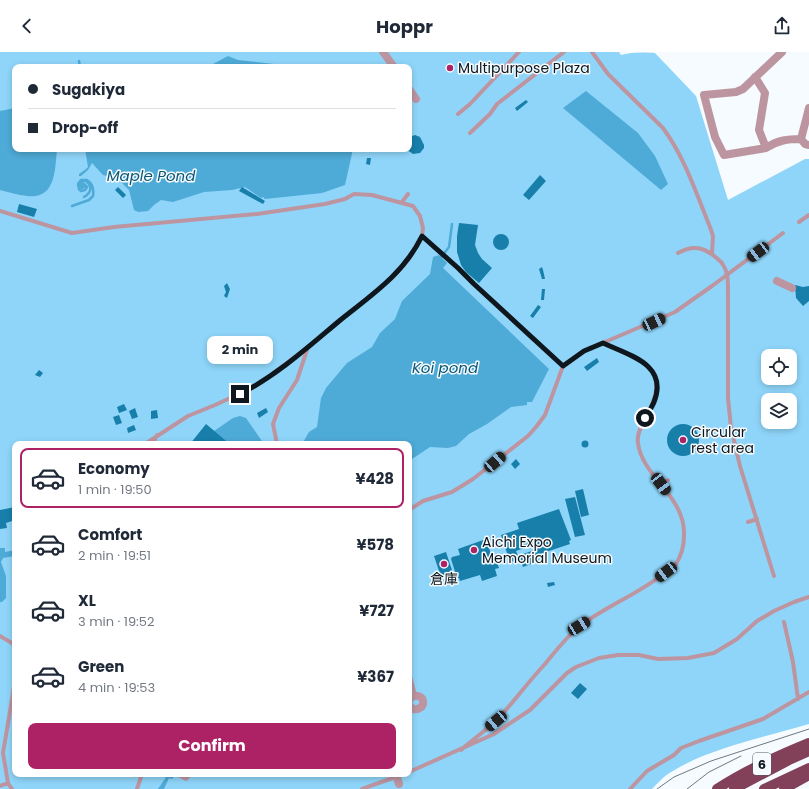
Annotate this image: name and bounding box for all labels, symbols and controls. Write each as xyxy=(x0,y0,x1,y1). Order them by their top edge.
text: Hoppr xyxy=(376,14,433,39)
icon: back xyxy=(16,15,38,37)
icon: share xyxy=(771,15,793,37)
place label: Multipurpose Plaza xyxy=(458,58,590,78)
marker: Multipurpose Plaza xyxy=(445,63,455,73)
text: Sugakiya xyxy=(52,79,125,100)
text: Drop-off xyxy=(52,117,118,138)
water label: Maple Pond xyxy=(107,165,196,186)
car xyxy=(745,240,771,264)
car xyxy=(641,311,667,333)
callout: 2 min xyxy=(207,336,273,364)
text: 2 min xyxy=(222,340,258,359)
map controls xyxy=(761,349,797,429)
button: locate xyxy=(761,349,797,385)
water label: Koi pond xyxy=(412,357,479,378)
route end xyxy=(231,385,249,403)
button: layers xyxy=(761,393,797,429)
route start xyxy=(636,409,654,427)
place label: Circular rest area xyxy=(691,422,754,458)
marker: Circular rest area xyxy=(678,435,688,445)
car xyxy=(482,450,508,474)
text: Economy xyxy=(78,458,150,479)
icon: car xyxy=(30,460,66,496)
text: ¥428 xyxy=(355,468,394,489)
car xyxy=(649,471,673,497)
text: 1 min · 19:50 xyxy=(78,480,152,499)
text: Comfort xyxy=(78,524,142,545)
icon: car xyxy=(30,526,66,562)
place label: Aichi Expo Memorial Museum xyxy=(482,532,612,568)
text: ¥578 xyxy=(356,534,394,555)
marker: Aichi Expo Memorial Museum xyxy=(469,545,479,555)
text: 2 min · 19:51 xyxy=(78,546,151,565)
marker: 倉庫 xyxy=(439,559,449,569)
car xyxy=(653,560,679,584)
place label: 倉庫 xyxy=(430,569,458,589)
text: XL xyxy=(78,590,96,611)
icon: car xyxy=(30,592,66,628)
text: ¥727 xyxy=(359,600,394,621)
text: 3 min · 19:52 xyxy=(78,612,155,631)
car xyxy=(566,615,592,637)
text: Green xyxy=(78,656,124,677)
icon: car xyxy=(30,658,66,694)
text: ¥367 xyxy=(357,666,394,687)
text: 4 min · 19:53 xyxy=(78,678,155,697)
car xyxy=(483,709,509,733)
button: Confirm xyxy=(28,723,396,769)
road number: 6 xyxy=(753,753,771,775)

